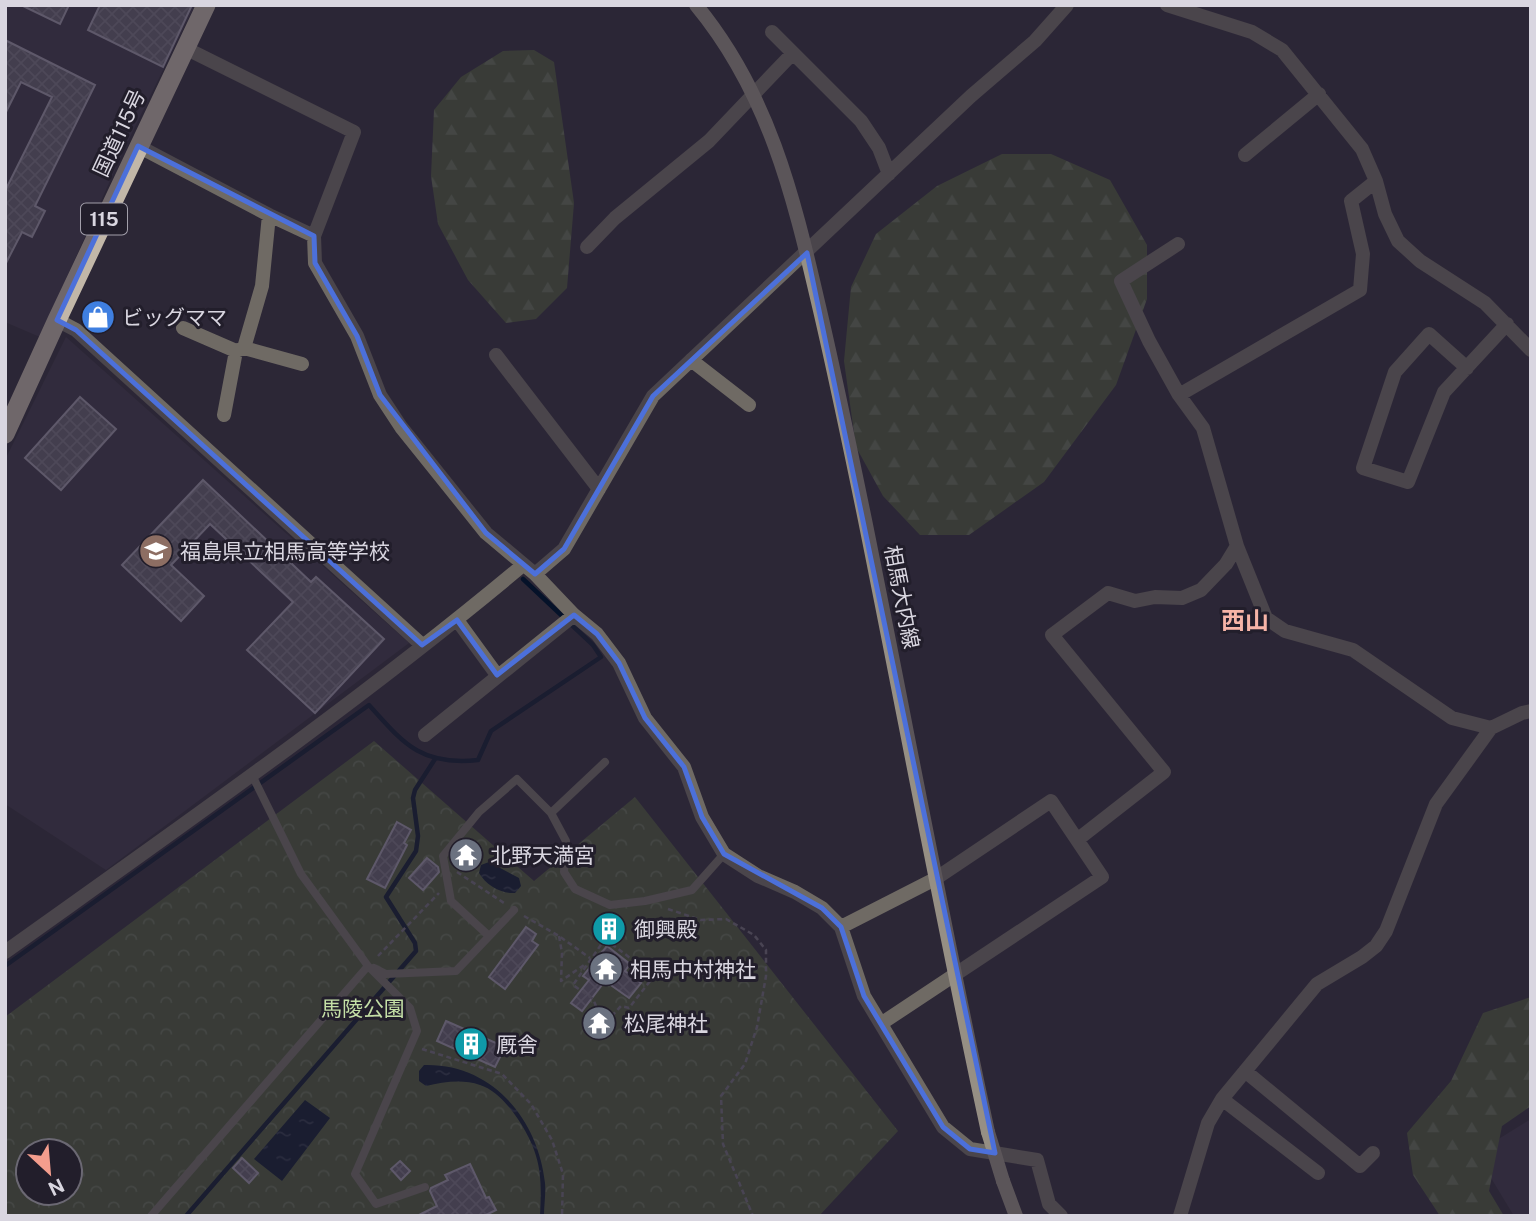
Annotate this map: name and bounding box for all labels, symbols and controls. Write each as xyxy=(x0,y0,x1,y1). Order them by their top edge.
street label: 国道115号 xyxy=(88,85,150,181)
road number: 115 xyxy=(81,204,127,234)
shop icon: ビッグママ xyxy=(79,298,117,336)
place label: ビッグママ xyxy=(122,305,227,330)
school or university icon: 福島県立相馬高等学校 xyxy=(137,532,175,570)
place label: 福島県立相馬高等学校 xyxy=(180,539,390,564)
street label: 相馬大内線 xyxy=(880,543,924,651)
district label: 西山 xyxy=(1221,606,1269,634)
temple icon: 北野天満宮 xyxy=(447,836,485,874)
place label: 北野天満宮 xyxy=(490,843,595,868)
building icon: 御興殿 xyxy=(590,910,628,948)
place label: 御興殿 xyxy=(634,917,697,942)
temple icon: 相馬中村神社 xyxy=(587,950,625,988)
place label: 相馬中村神社 xyxy=(630,957,756,982)
park label: 馬陵公園 xyxy=(321,996,405,1021)
temple icon: 松尾神社 xyxy=(580,1004,618,1042)
place label: 松尾神社 xyxy=(624,1011,708,1036)
building icon: 厩舎 xyxy=(452,1025,490,1063)
place label: 厩舎 xyxy=(496,1032,538,1057)
north arrow xyxy=(14,1137,84,1207)
text: N xyxy=(45,1174,68,1200)

